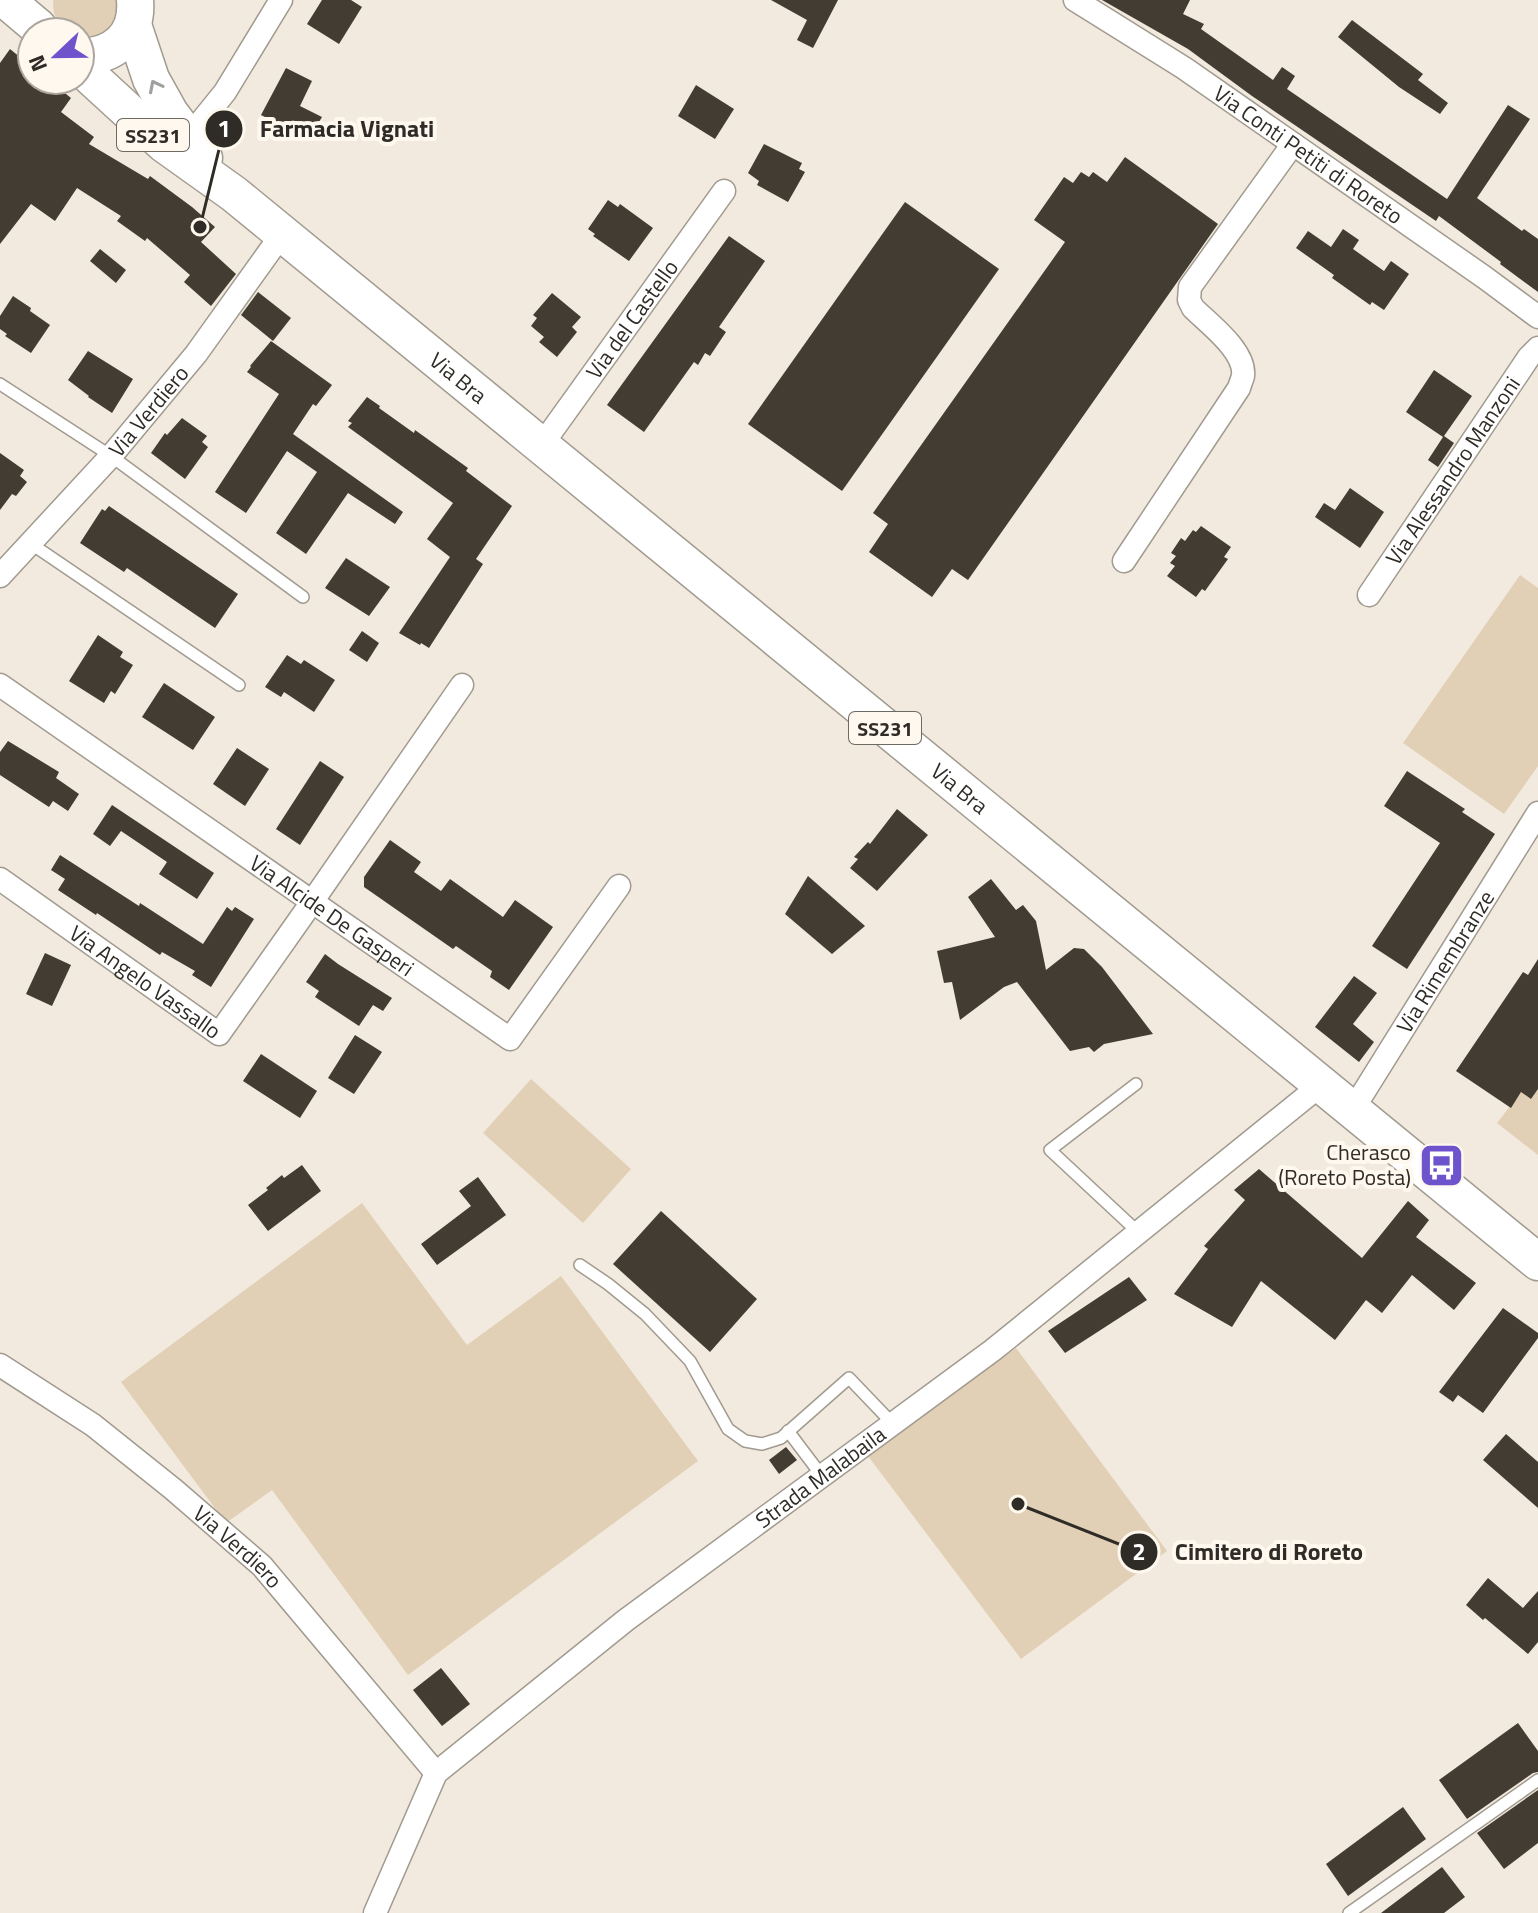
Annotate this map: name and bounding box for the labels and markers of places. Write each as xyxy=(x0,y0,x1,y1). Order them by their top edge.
callout: Farmacia Vignati xyxy=(204,105,450,153)
place label: Cherasco (Roreto Posta) xyxy=(1278,1135,1411,1194)
bus stop icon: Cherasco (Roreto Posta) xyxy=(1418,1141,1466,1189)
callout: Cimitero di Roreto xyxy=(1119,1528,1379,1576)

